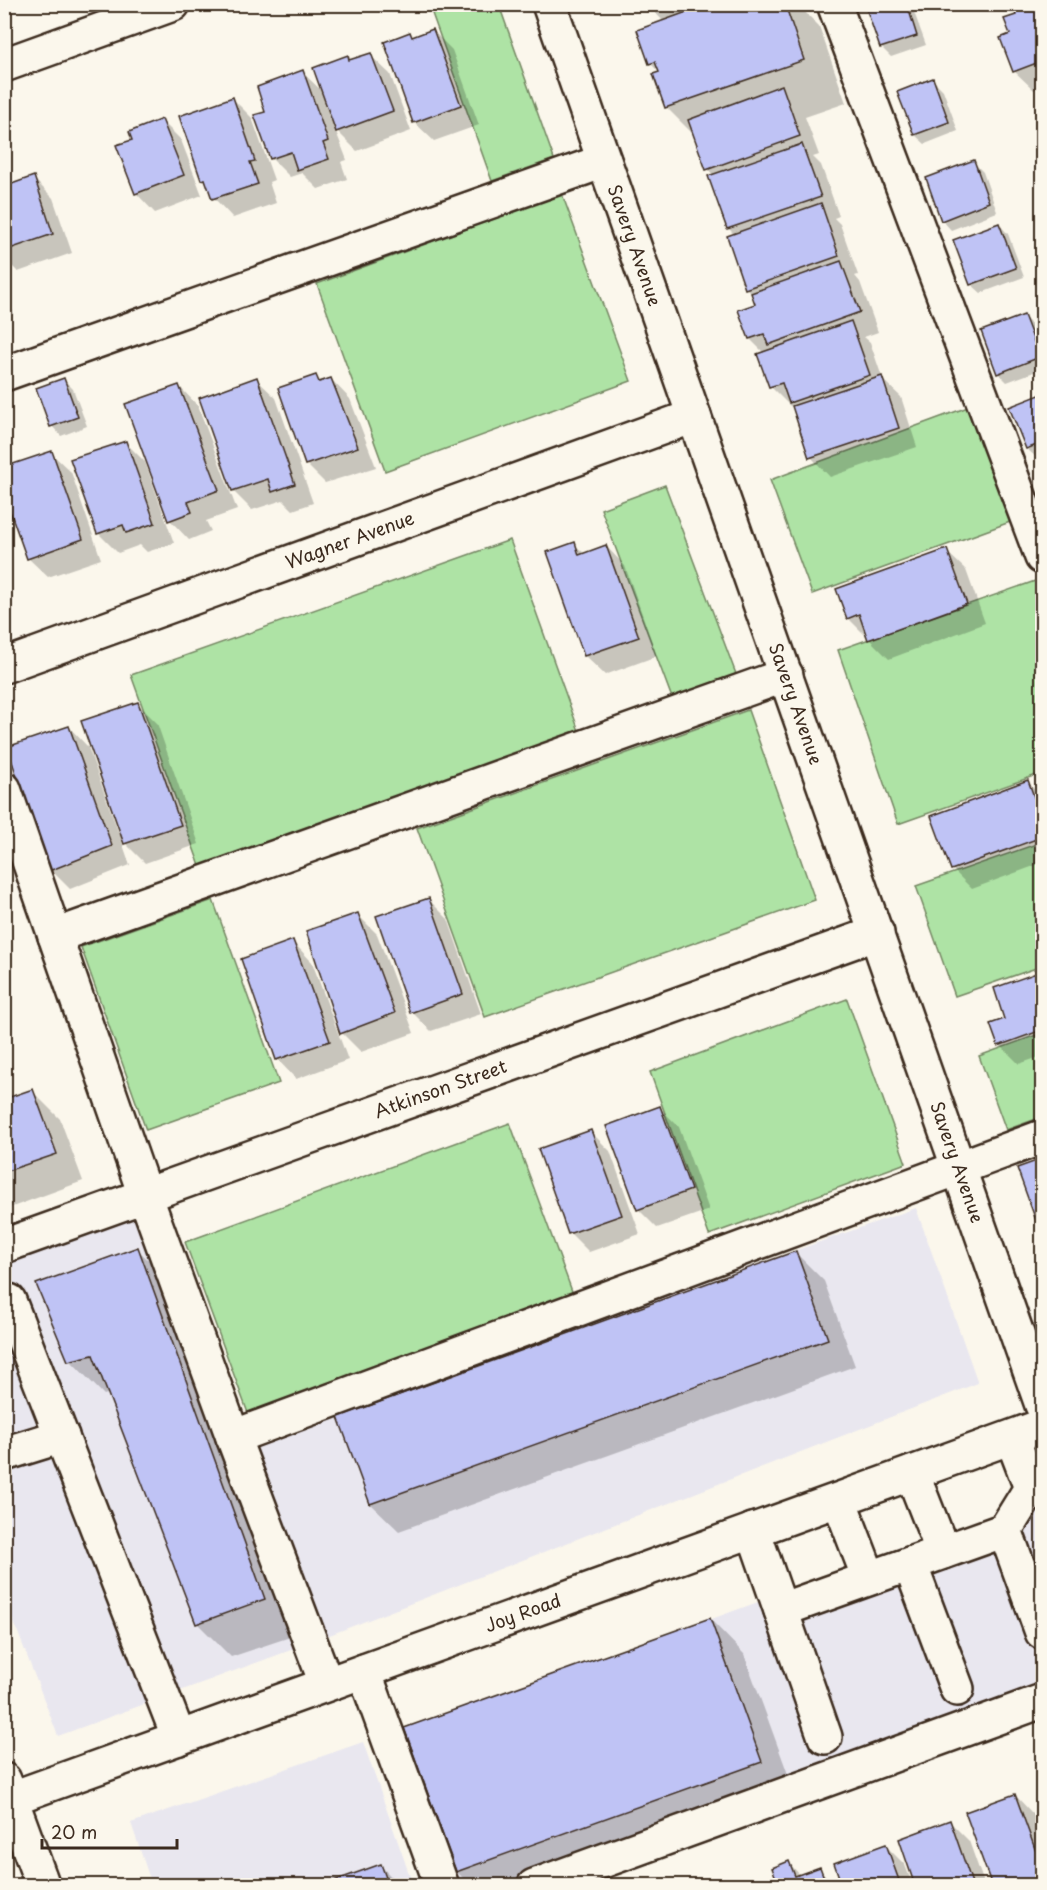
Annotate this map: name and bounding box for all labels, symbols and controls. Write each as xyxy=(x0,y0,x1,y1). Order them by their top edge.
street label: Savery Avenue xyxy=(602,181,669,309)
street label: Wagner Avenue xyxy=(281,503,418,575)
street label: Savery Avenue xyxy=(763,639,831,768)
street label: Atkinson Street xyxy=(370,1052,510,1124)
street label: Savery Avenue xyxy=(924,1097,992,1226)
street label: Joy Road xyxy=(481,1586,565,1638)
scale bar xyxy=(42,1812,177,1850)
text: 20 m xyxy=(51,1818,97,1845)

